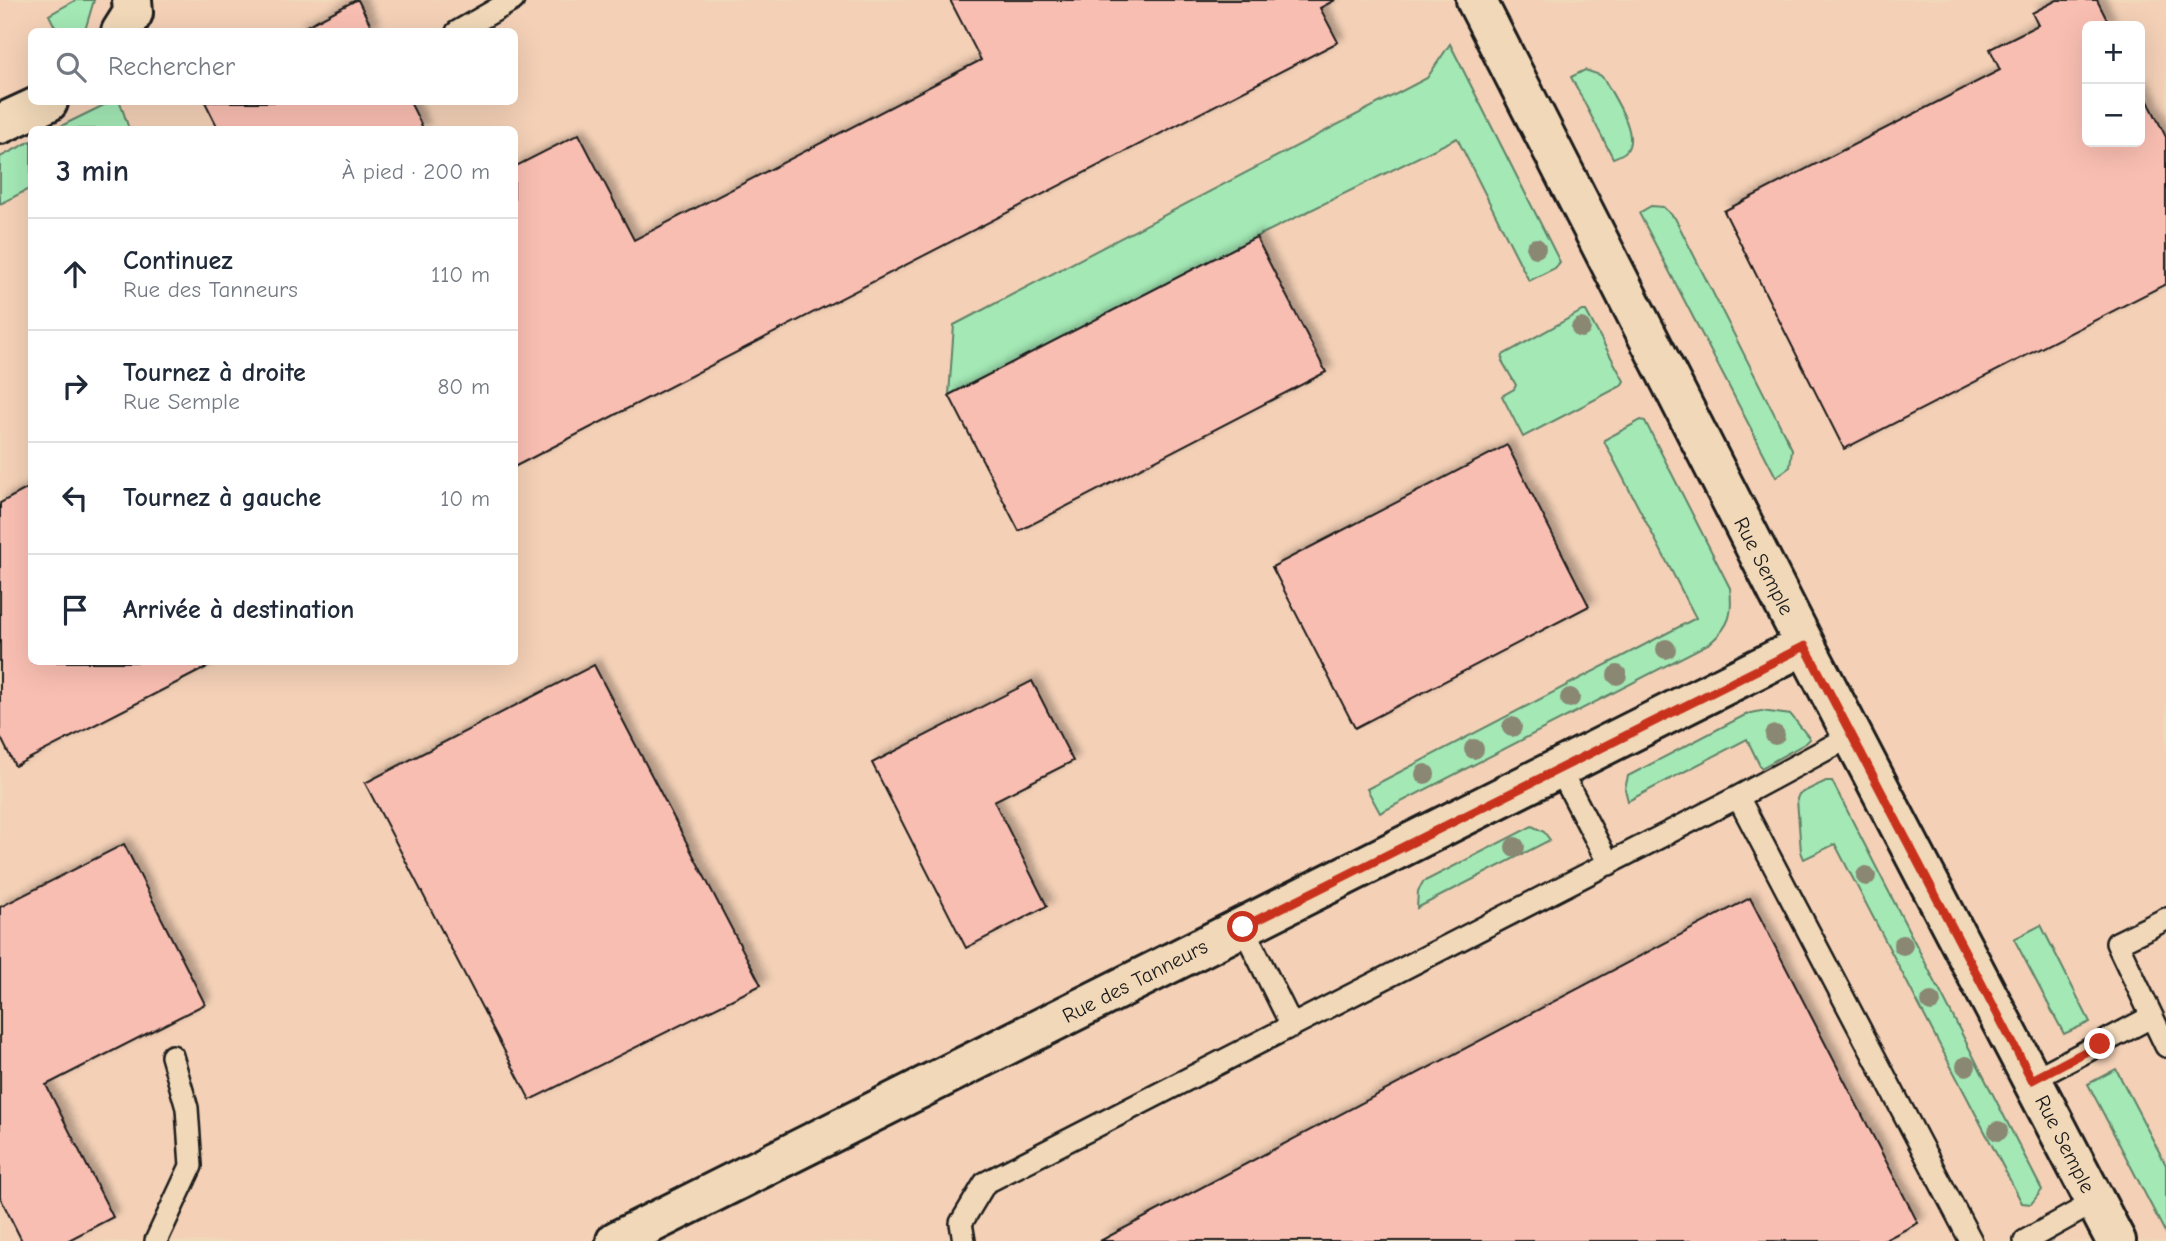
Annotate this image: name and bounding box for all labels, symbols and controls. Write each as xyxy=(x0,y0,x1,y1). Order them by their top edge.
map controls xyxy=(2082,21,2145,147)
button: + xyxy=(2082,21,2145,84)
search box xyxy=(28,28,518,105)
icon: search xyxy=(52,48,90,86)
text: Rechercher xyxy=(108,52,235,82)
button: − xyxy=(2082,84,2145,147)
text: 3 min xyxy=(56,154,129,189)
text: À pied · 200 m xyxy=(342,158,490,185)
text: Continuez xyxy=(123,246,233,276)
icon: ahead xyxy=(56,255,94,293)
text: 110 m xyxy=(431,261,490,288)
text: Rue des Tanneurs xyxy=(123,276,298,303)
text: Tournez à droite xyxy=(123,358,306,388)
icon: right xyxy=(56,367,94,405)
text: 80 m xyxy=(437,373,490,400)
text: Rue Semple xyxy=(123,388,240,415)
icon: left xyxy=(56,479,94,517)
text: Tournez à gauche xyxy=(123,483,321,513)
text: 10 m xyxy=(440,485,490,512)
street label: Rue Semple xyxy=(1729,513,1799,619)
icon: arrive xyxy=(56,591,94,629)
text: Arrivée à destination xyxy=(123,595,354,625)
route start xyxy=(1227,911,1258,942)
street label: Rue des Tanneurs xyxy=(1058,934,1212,1028)
route end xyxy=(2084,1028,2115,1059)
street label: Rue Semple xyxy=(2030,1091,2100,1197)

